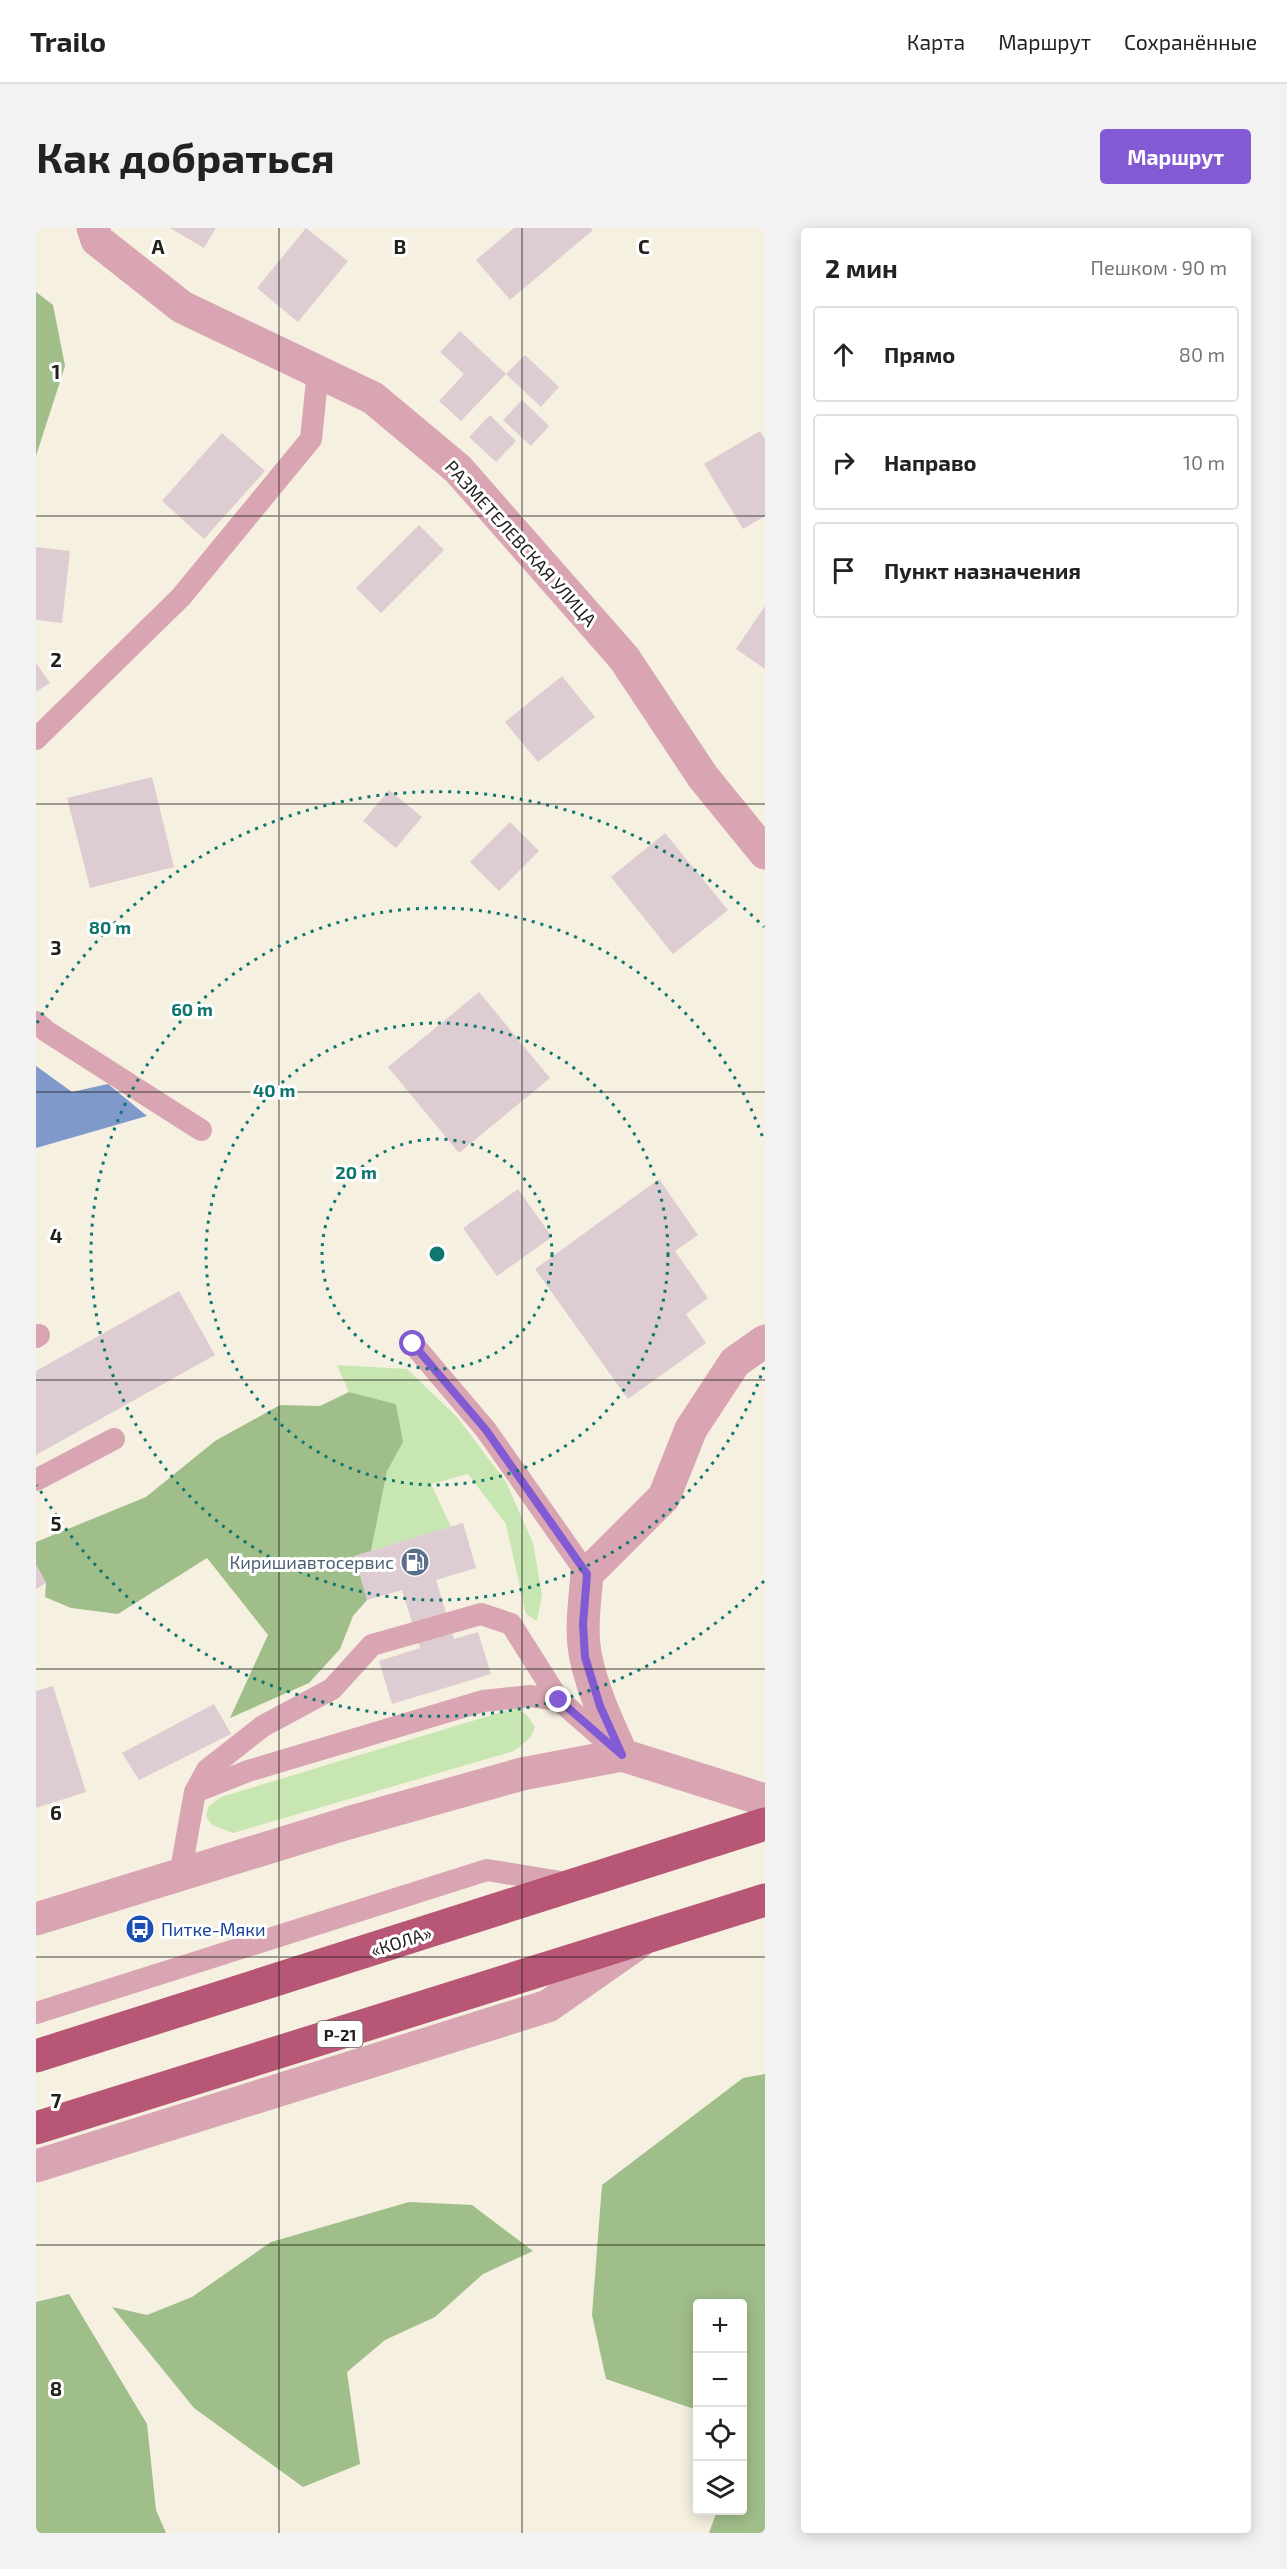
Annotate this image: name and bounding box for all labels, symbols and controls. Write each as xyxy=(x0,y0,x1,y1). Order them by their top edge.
text: Trailo xyxy=(30,24,106,58)
text: Карта xyxy=(907,29,965,54)
text: Маршрут xyxy=(998,29,1091,54)
text: Сохранённые xyxy=(1124,29,1257,54)
button: Маршрут xyxy=(1100,129,1251,184)
text: Как добраться xyxy=(36,131,335,181)
text: A xyxy=(151,234,165,258)
text: B xyxy=(394,234,406,258)
text: C xyxy=(638,234,650,258)
text: 2 мин xyxy=(825,252,898,283)
text: Пешком · 90 m xyxy=(1091,255,1227,279)
icon: ahead xyxy=(827,338,860,371)
text: Прямо xyxy=(884,341,955,367)
text: 80 m xyxy=(1179,342,1225,366)
text: 1 xyxy=(52,359,60,383)
icon: right xyxy=(827,446,860,479)
text: Направо xyxy=(884,449,977,475)
text: 10 m xyxy=(1183,450,1225,474)
street label: РАЗМЕТЕЛЕВСКАЯ УЛИЦА xyxy=(441,456,602,631)
icon: arrive xyxy=(827,554,860,587)
text: Пункт назначения xyxy=(884,557,1081,583)
text: 2 xyxy=(50,647,62,671)
text: 80 m xyxy=(89,916,131,938)
text: 3 xyxy=(50,935,62,959)
text: 60 m xyxy=(171,998,213,1020)
text: 40 m xyxy=(253,1079,295,1101)
text: 20 m xyxy=(335,1161,377,1183)
text: 4 xyxy=(50,1223,63,1247)
centre of rings xyxy=(427,1244,447,1264)
route start xyxy=(399,1330,425,1356)
text: 5 xyxy=(50,1511,62,1535)
fuel station icon: Киришиавтосервис xyxy=(399,1546,431,1578)
place label: Киришиавтосервис xyxy=(229,1551,394,1573)
route end xyxy=(545,1686,571,1712)
text: 6 xyxy=(50,1800,62,1824)
bus stop icon: Питке-Мяки xyxy=(124,1913,156,1945)
place label: Питке-Мяки xyxy=(161,1918,266,1940)
street label: «КОЛА» xyxy=(368,1921,434,1961)
road number: Р-21 xyxy=(318,2021,362,2047)
text: 7 xyxy=(51,2088,62,2112)
map controls xyxy=(693,2299,747,2515)
button: + xyxy=(693,2299,747,2353)
button: − xyxy=(693,2353,747,2407)
text: 8 xyxy=(50,2376,62,2400)
button: locate xyxy=(693,2407,747,2461)
button: layers xyxy=(693,2461,747,2515)

